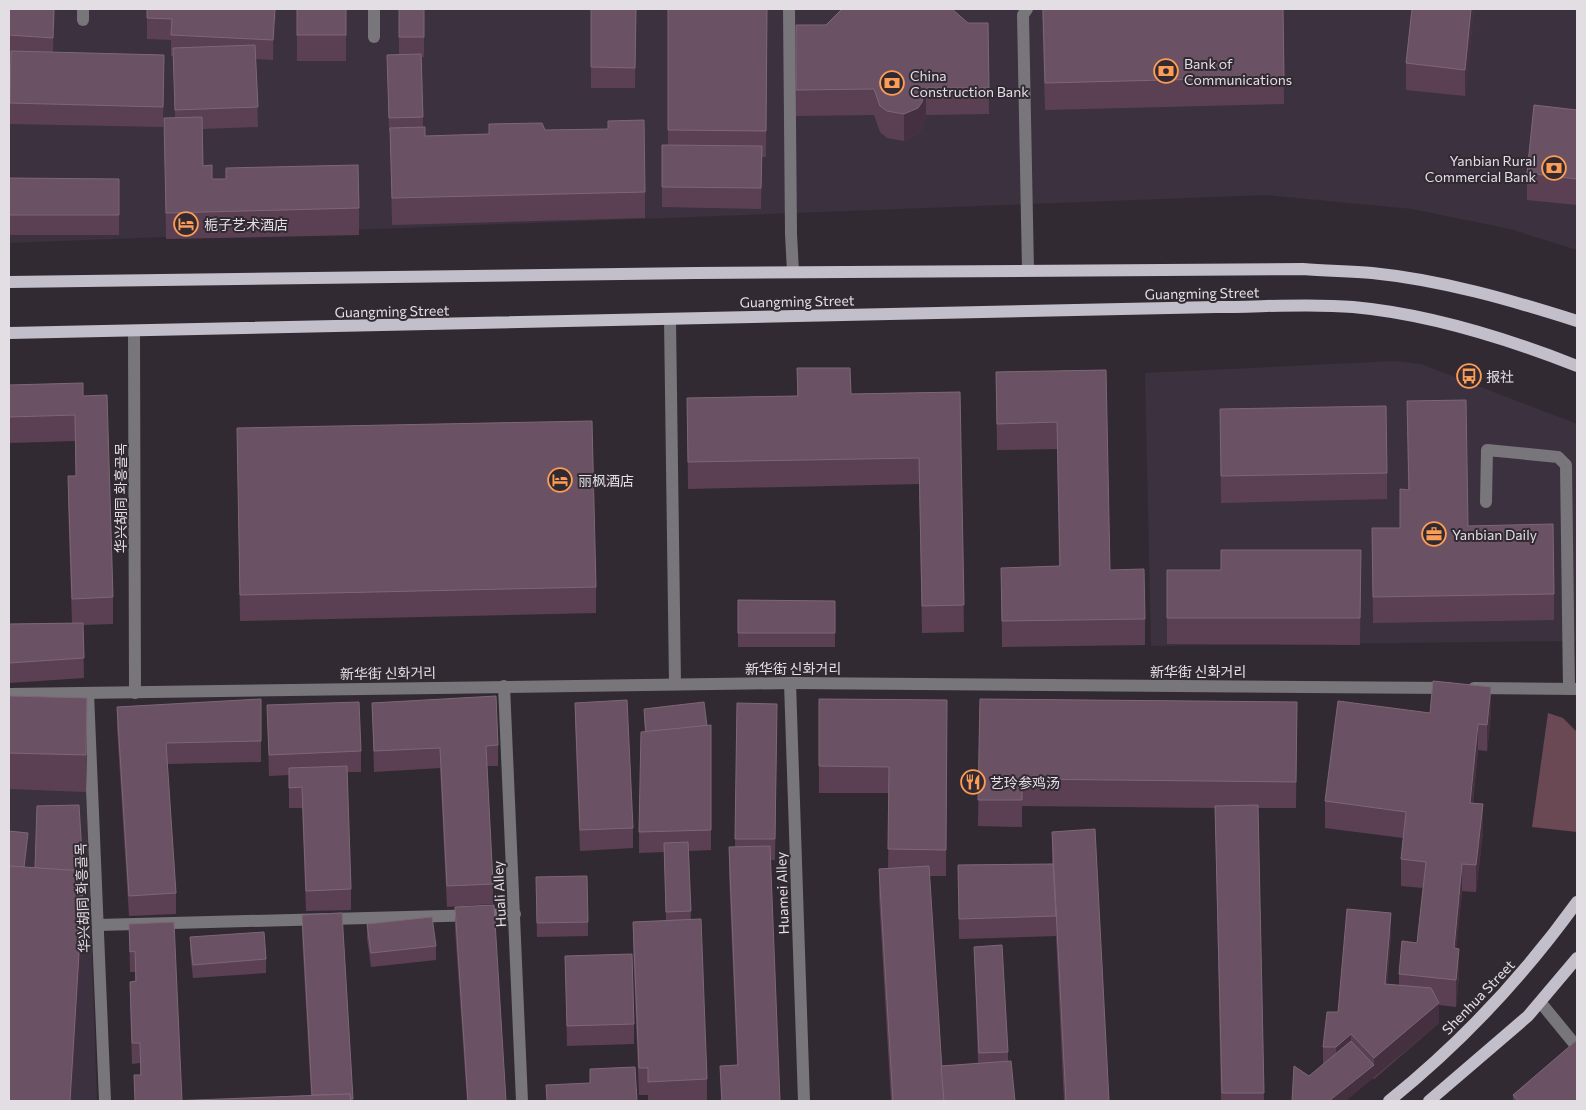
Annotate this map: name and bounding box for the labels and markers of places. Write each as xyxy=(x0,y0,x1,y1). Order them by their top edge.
place label: Bank of Communications xyxy=(1184,55,1292,88)
bank icon: Bank of Communications xyxy=(1153,58,1179,84)
place label: China Construction Bank xyxy=(910,67,1029,100)
bank icon: China Construction Bank xyxy=(879,70,905,96)
place label: Yanbian Rural Commercial Bank xyxy=(1425,152,1536,185)
bank icon: Yanbian Rural Commercial Bank xyxy=(1541,155,1567,181)
hotel icon: 栀子艺术酒店 xyxy=(173,211,199,237)
place label: 栀子艺术酒店 xyxy=(204,216,288,233)
bus stop icon: 报社 xyxy=(1456,363,1482,389)
place label: 报社 xyxy=(1486,368,1514,385)
hotel icon: 丽枫酒店 xyxy=(547,467,573,493)
place label: 丽枫酒店 xyxy=(578,472,634,489)
office icon: Yanbian Daily xyxy=(1421,521,1447,547)
place label: Yanbian Daily xyxy=(1452,526,1537,543)
restaurant icon: 艺玲参鸡汤 xyxy=(960,769,986,795)
place label: 艺玲参鸡汤 xyxy=(990,774,1060,791)

